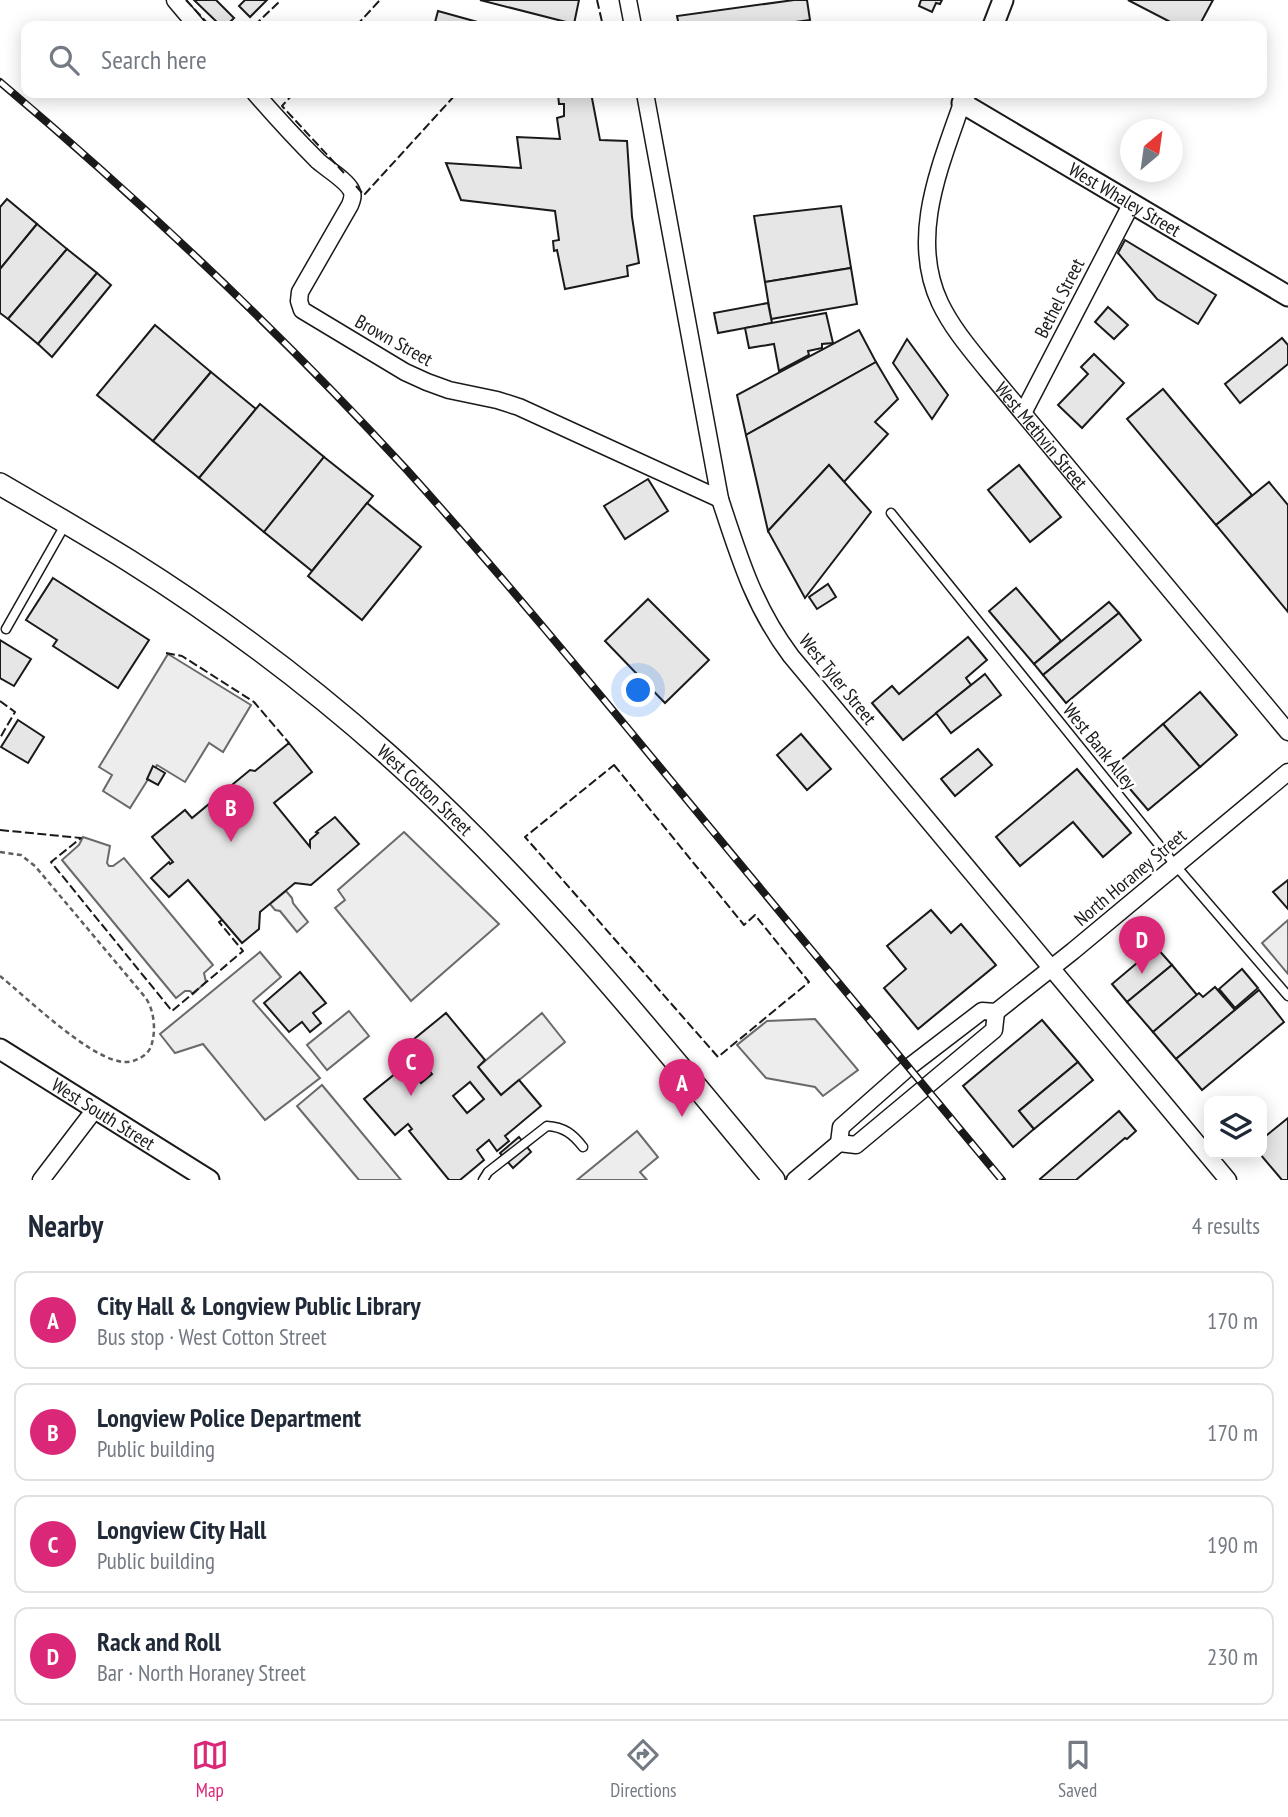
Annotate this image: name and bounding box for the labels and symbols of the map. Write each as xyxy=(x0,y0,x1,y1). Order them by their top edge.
north arrow xyxy=(1120,119,1183,182)
street label: West Whaley Street xyxy=(1064,157,1186,242)
street label: Bethel Street xyxy=(1029,254,1090,342)
street label: Brown Street xyxy=(351,309,438,371)
street label: West Methvin Street xyxy=(990,377,1093,495)
street label: West Tyler Street xyxy=(794,629,882,730)
your location xyxy=(621,673,655,707)
street label: West Bank Alley xyxy=(1058,698,1142,794)
street label: West Cotton Street xyxy=(372,739,478,841)
pin: B xyxy=(208,784,254,842)
street label: North Horaney Street xyxy=(1069,823,1191,931)
pin: D xyxy=(1119,916,1165,974)
pin: C xyxy=(388,1038,434,1096)
pin: A xyxy=(659,1059,705,1117)
street label: West South Street xyxy=(47,1072,160,1156)

